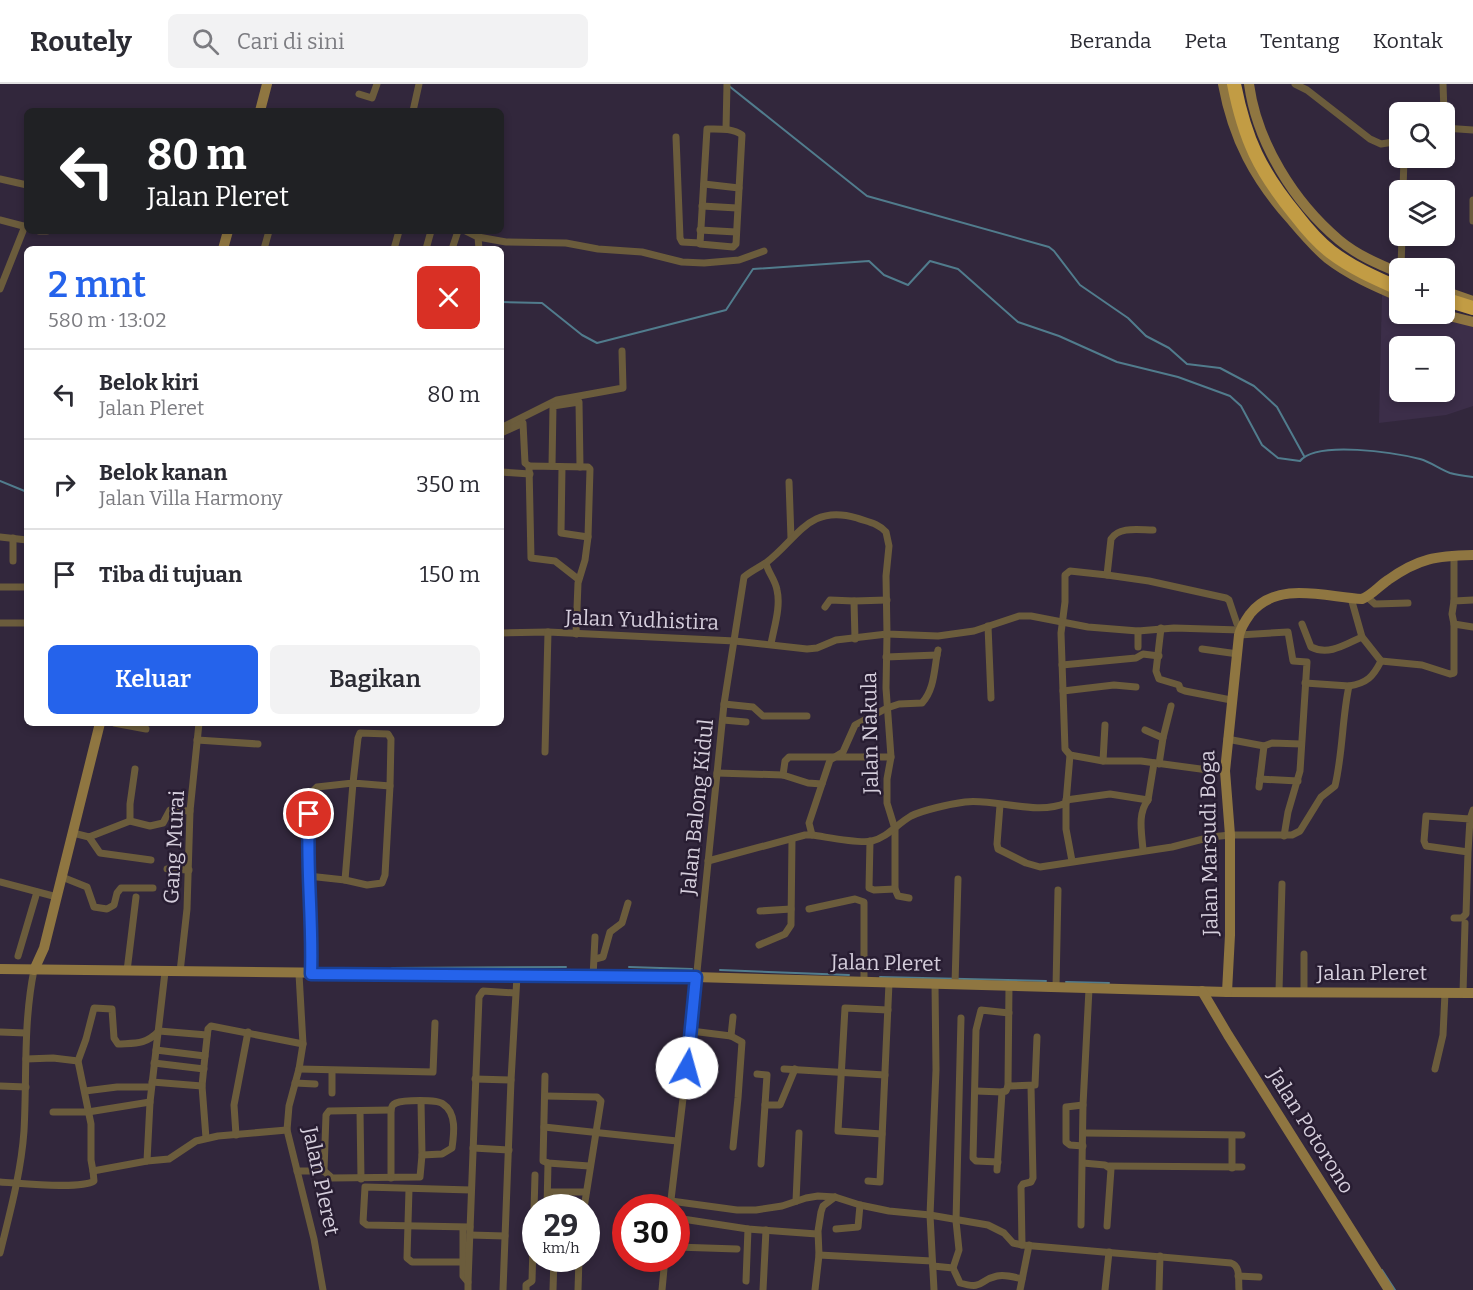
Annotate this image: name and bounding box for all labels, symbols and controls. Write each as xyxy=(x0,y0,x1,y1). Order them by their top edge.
search box xyxy=(168,14,588,68)
text: Routely xyxy=(30,25,132,58)
icon: search xyxy=(189,25,222,58)
text: Cari di sini xyxy=(237,28,345,55)
text: Beranda xyxy=(1070,28,1151,54)
text: Peta xyxy=(1184,28,1227,54)
text: Tentang xyxy=(1260,28,1340,54)
text: Kontak xyxy=(1373,28,1443,54)
map controls xyxy=(1389,102,1455,402)
button: search xyxy=(1389,102,1455,168)
text: 80 m xyxy=(147,130,247,180)
icon: left xyxy=(48,132,126,210)
button: layers xyxy=(1389,180,1455,246)
text: Jalan Pleret xyxy=(147,181,289,213)
button: + xyxy=(1389,258,1455,324)
text: 2 mnt xyxy=(48,263,146,307)
button: close xyxy=(417,266,480,329)
text: 580 m · 13:02 xyxy=(48,308,166,332)
button: − xyxy=(1389,336,1455,402)
text: Belok kiri xyxy=(99,369,199,396)
icon: left xyxy=(48,378,81,411)
text: 80 m xyxy=(427,381,480,408)
text: Jalan Pleret xyxy=(99,396,204,420)
text: Belok kanan xyxy=(99,459,227,486)
icon: right xyxy=(48,468,81,501)
text: 350 m xyxy=(416,471,480,498)
text: Jalan Villa Harmony xyxy=(99,486,283,510)
icon: arrive xyxy=(48,558,81,591)
text: Tiba di tujuan xyxy=(99,561,242,588)
text: 150 m xyxy=(420,561,480,588)
street label: Jalan Yudhistira xyxy=(564,604,720,636)
button: Keluar xyxy=(48,645,258,714)
button: Bagikan xyxy=(270,645,480,714)
street label: Jalan Nakula xyxy=(856,671,884,795)
street label: Jalan Balong Kidul xyxy=(675,718,719,897)
street label: Jalan Marsudi Boga xyxy=(1194,749,1224,937)
pin xyxy=(283,788,334,839)
street label: Gang Murai xyxy=(158,789,190,905)
icon: arrive xyxy=(292,797,325,830)
street label: Jalan Pleret xyxy=(830,949,942,977)
street label: Jalan Pleret xyxy=(1316,960,1428,986)
position arrow xyxy=(655,1036,719,1100)
street label: Jalan Potorono xyxy=(1262,1063,1360,1198)
street label: Jalan Pleret xyxy=(297,1123,345,1238)
speed limit sign: 30 xyxy=(612,1194,690,1272)
text: 29 xyxy=(544,1208,578,1244)
text: km/h xyxy=(542,1239,580,1257)

